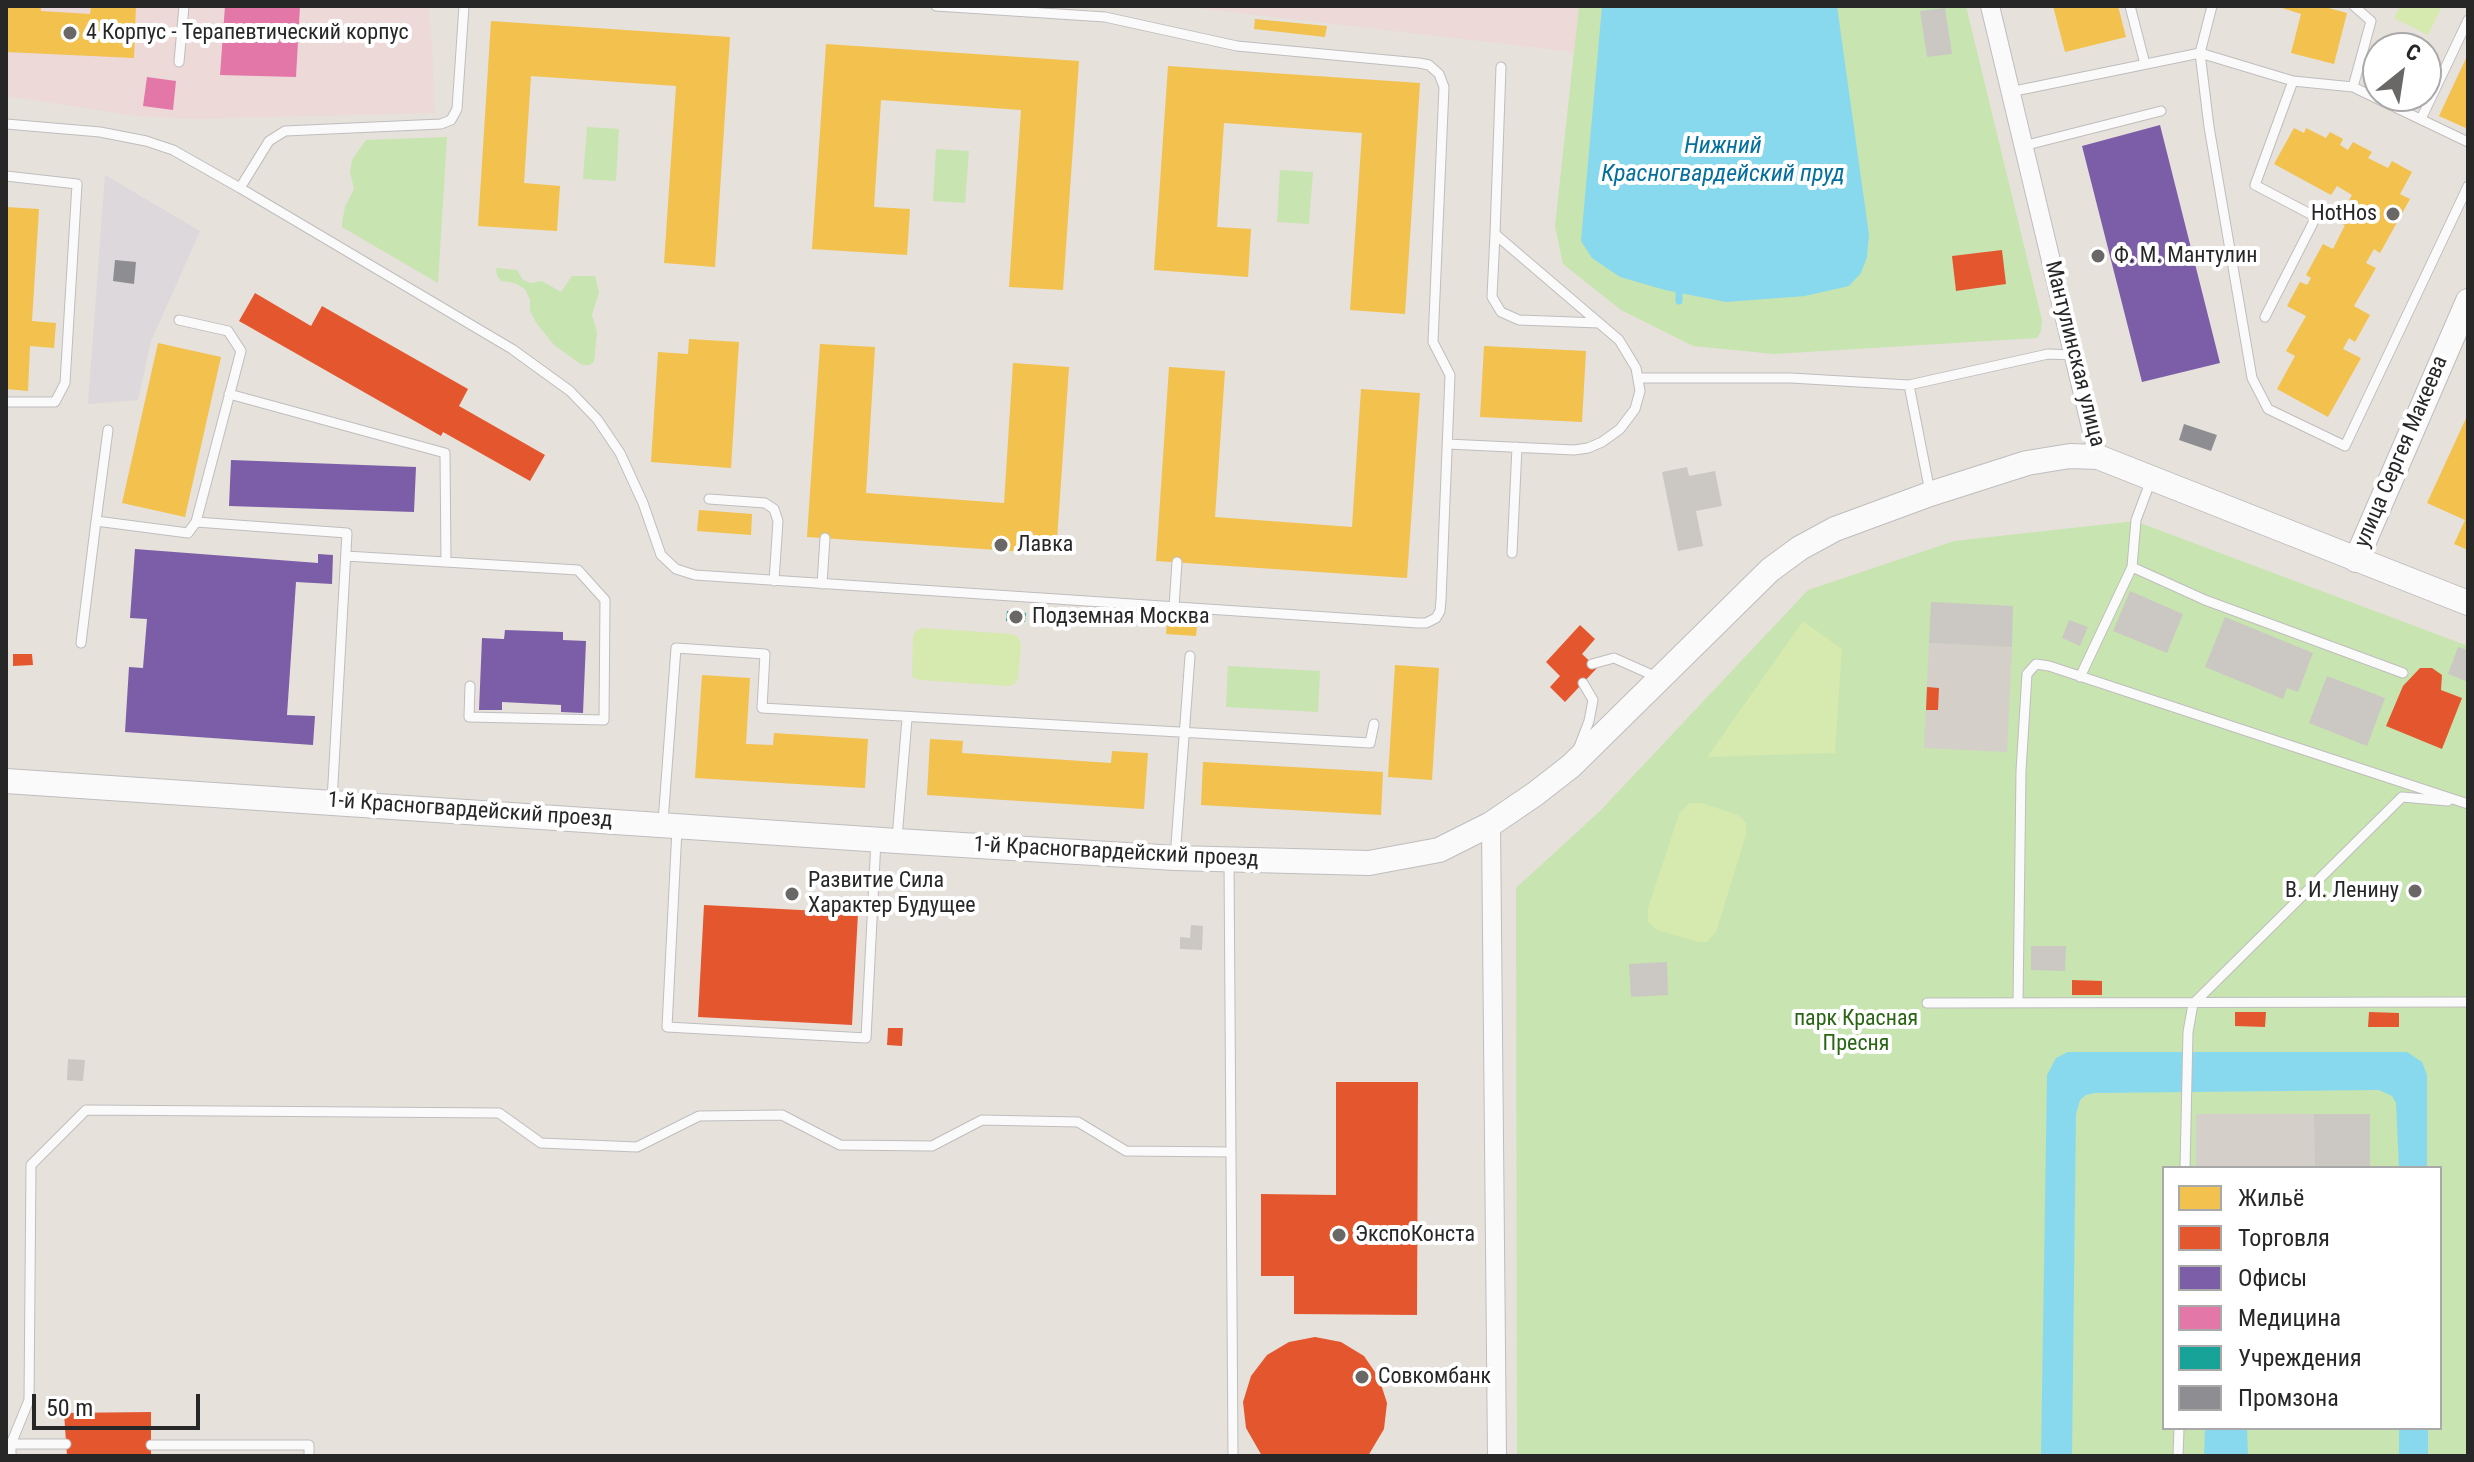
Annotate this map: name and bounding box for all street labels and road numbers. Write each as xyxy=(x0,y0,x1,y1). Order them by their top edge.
street label: Мантулинская улица xyxy=(2038,258,2110,450)
street label: улица Сергея Макеева xyxy=(2350,352,2454,552)
street label: 1-й Красногвардейский проезд xyxy=(327,788,613,834)
street label: 1-й Красногвардейский проезд xyxy=(973,832,1259,874)

